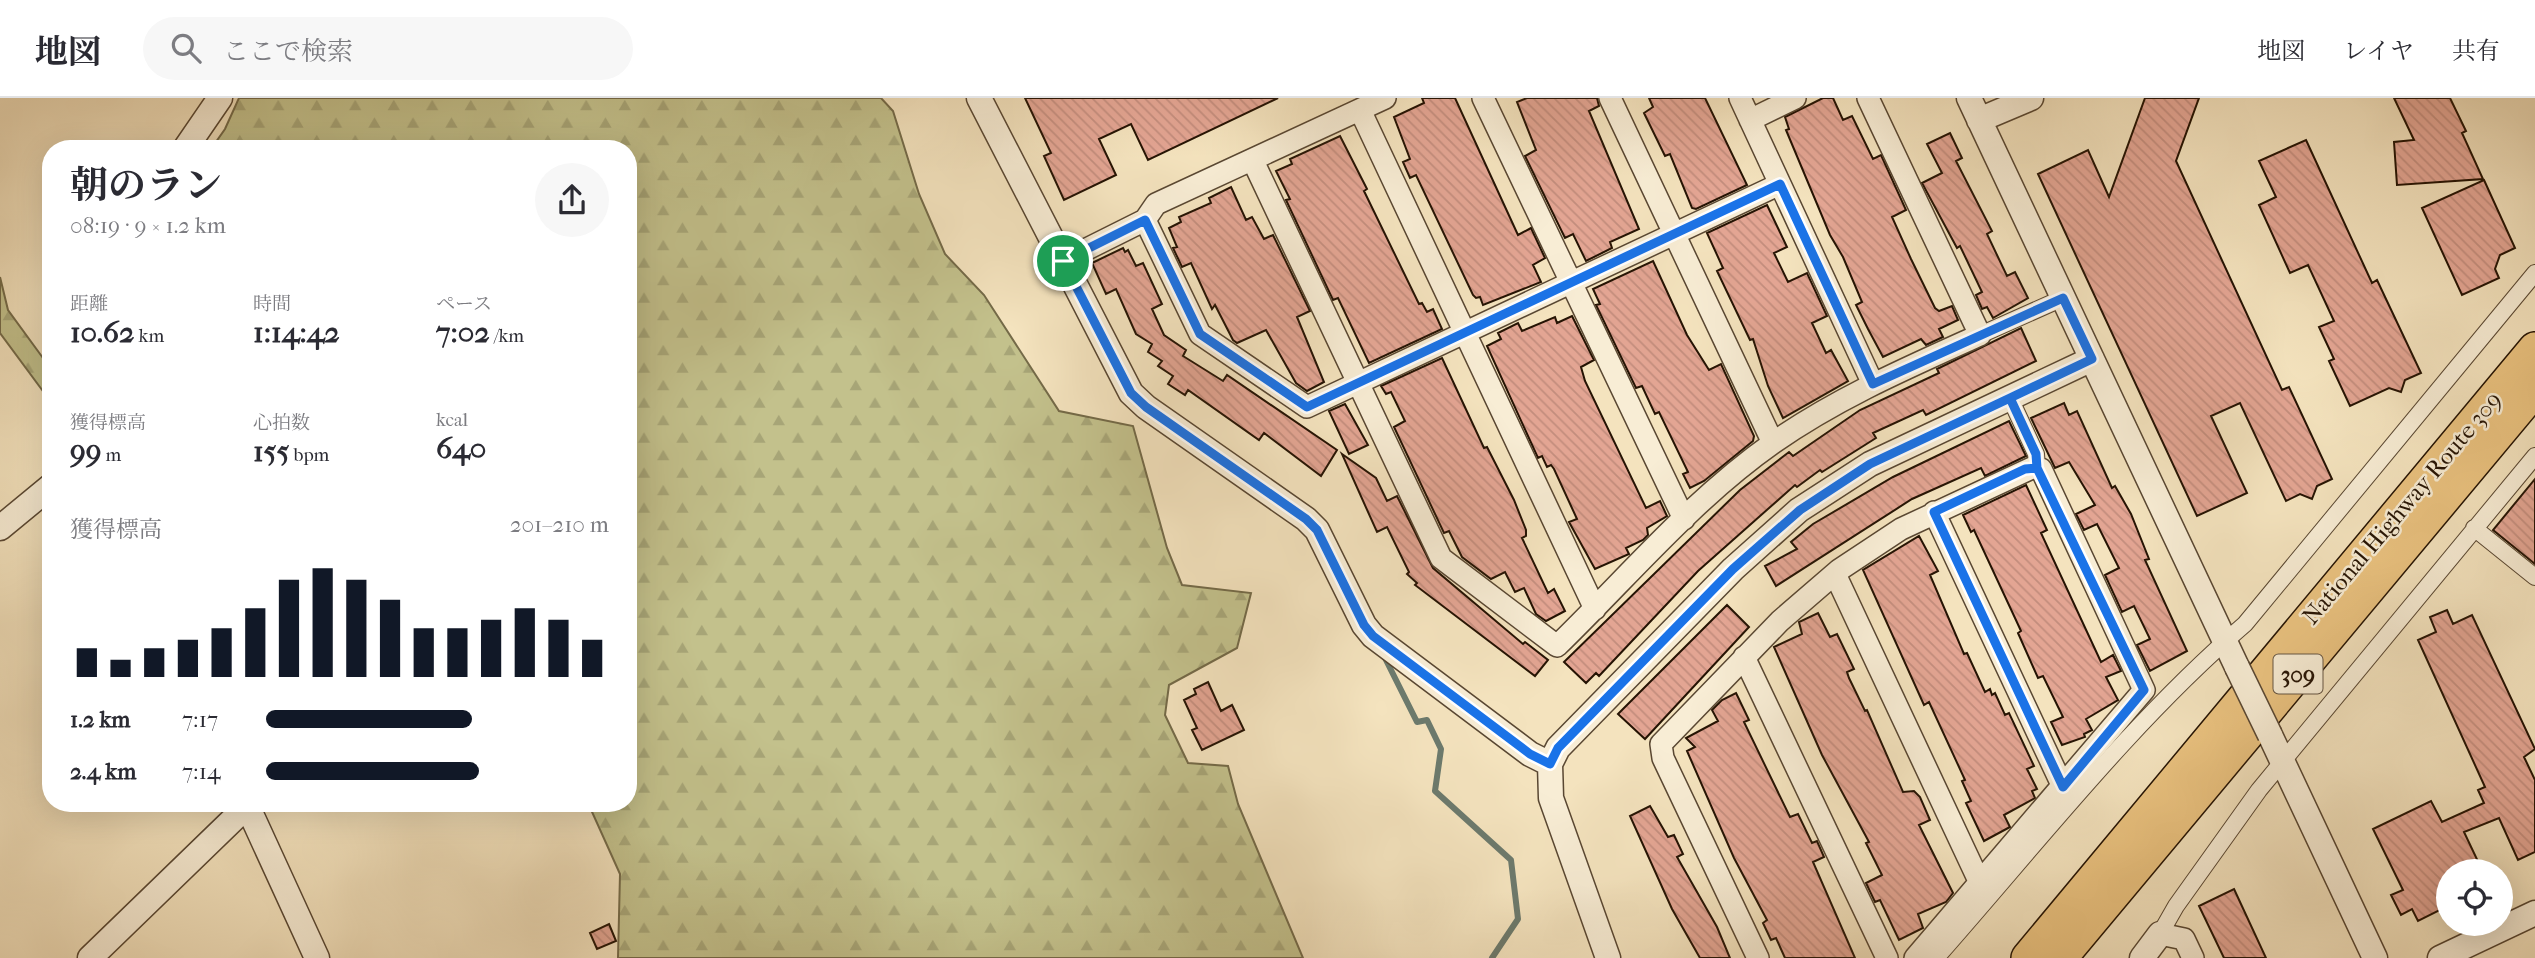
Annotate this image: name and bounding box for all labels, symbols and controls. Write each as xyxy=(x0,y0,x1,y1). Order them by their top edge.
search box xyxy=(143,17,633,80)
icon: search xyxy=(167,29,205,67)
text: 地図 xyxy=(35,33,101,72)
text: ここで検索 xyxy=(223,36,353,67)
text: 地図 xyxy=(2257,37,2305,65)
text: レイヤ xyxy=(2343,37,2414,65)
text: 共有 xyxy=(2452,37,2500,65)
text: 朝のラン xyxy=(70,163,222,208)
button: share xyxy=(535,163,609,237)
text: 08:19 · 9 × 1.2 km xyxy=(70,212,226,239)
pin xyxy=(1033,231,1093,291)
icon: arrive xyxy=(1044,242,1082,280)
text: 距離 xyxy=(70,293,108,315)
text: 時間 xyxy=(253,293,291,315)
text: ペース xyxy=(436,293,492,315)
text: 10.62 xyxy=(70,315,135,350)
text: 1:14:42 xyxy=(253,315,340,350)
text: 7:02 xyxy=(436,315,490,350)
text: km xyxy=(135,325,164,347)
text: /km xyxy=(490,325,524,347)
street label: National Highway Route 309 xyxy=(2296,386,2508,630)
text: kcal xyxy=(436,409,468,431)
text: 獲得標高 xyxy=(70,412,146,434)
text: 心拍数 xyxy=(253,412,310,434)
text: 640 xyxy=(436,431,486,466)
text: 99 xyxy=(70,434,101,469)
text: 155 xyxy=(253,434,289,469)
text: m xyxy=(101,444,121,466)
text: bpm xyxy=(289,444,329,466)
text: 201–210 m xyxy=(510,511,609,538)
text: 獲得標高 xyxy=(70,516,162,543)
road number: 309 xyxy=(2274,654,2322,694)
text: 1.2 km xyxy=(70,706,130,733)
text: 7:17 xyxy=(182,706,218,733)
text: 2.4 km xyxy=(70,758,136,785)
text: 7:14 xyxy=(182,758,220,785)
map controls xyxy=(2436,859,2513,936)
button: locate xyxy=(2436,859,2513,936)

